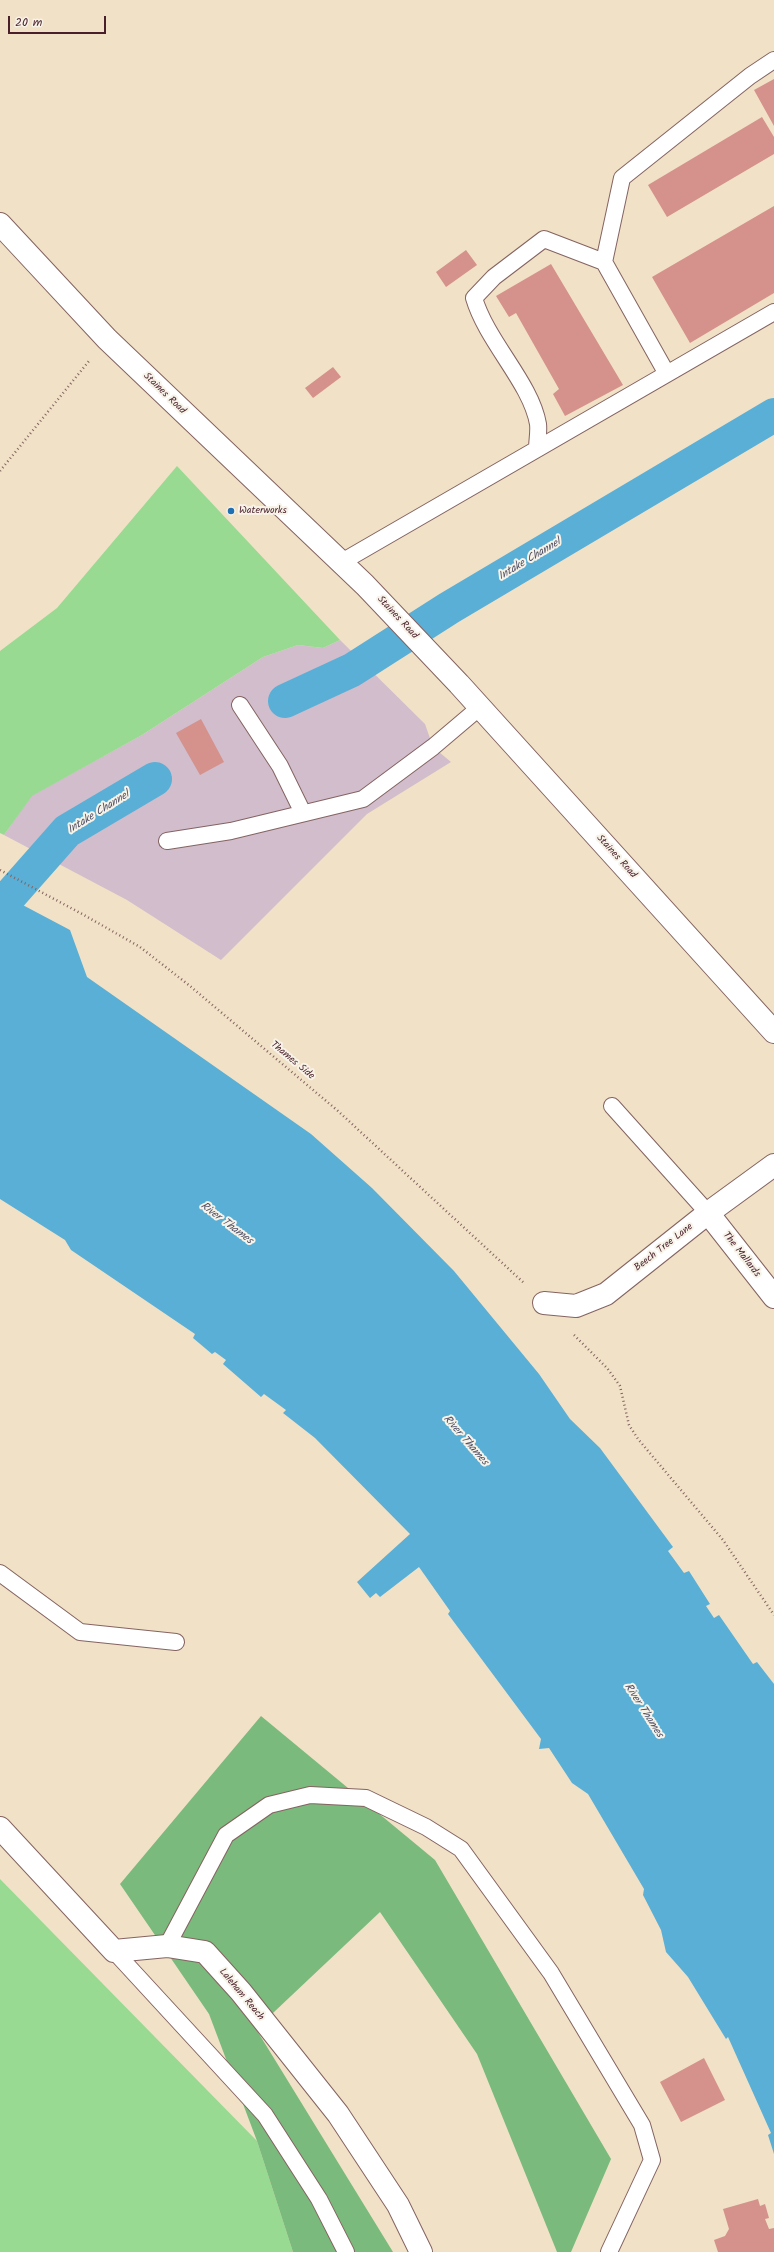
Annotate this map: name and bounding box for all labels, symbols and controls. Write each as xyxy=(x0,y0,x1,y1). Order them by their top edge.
scale bar xyxy=(10,8,108,34)
text: 20 m xyxy=(15,13,42,32)
street label: Staines Road xyxy=(140,371,188,417)
place label: Waterworks xyxy=(239,505,287,517)
marker: Waterworks xyxy=(226,506,236,516)
water label: Intake Channel xyxy=(497,536,563,584)
street label: Staines Road xyxy=(374,594,420,642)
water label: Intake Channel xyxy=(66,789,132,837)
street label: Staines Road xyxy=(593,833,639,881)
street label: Thames Side xyxy=(268,1039,316,1083)
water label: River Thames xyxy=(197,1200,255,1248)
street label: Beech Tree Lane xyxy=(632,1221,696,1275)
street label: The Mallards xyxy=(720,1230,762,1280)
water label: River Thames xyxy=(440,1413,490,1469)
water label: River Thames xyxy=(621,1681,665,1741)
street label: Laleham Reach xyxy=(216,1967,266,2023)

